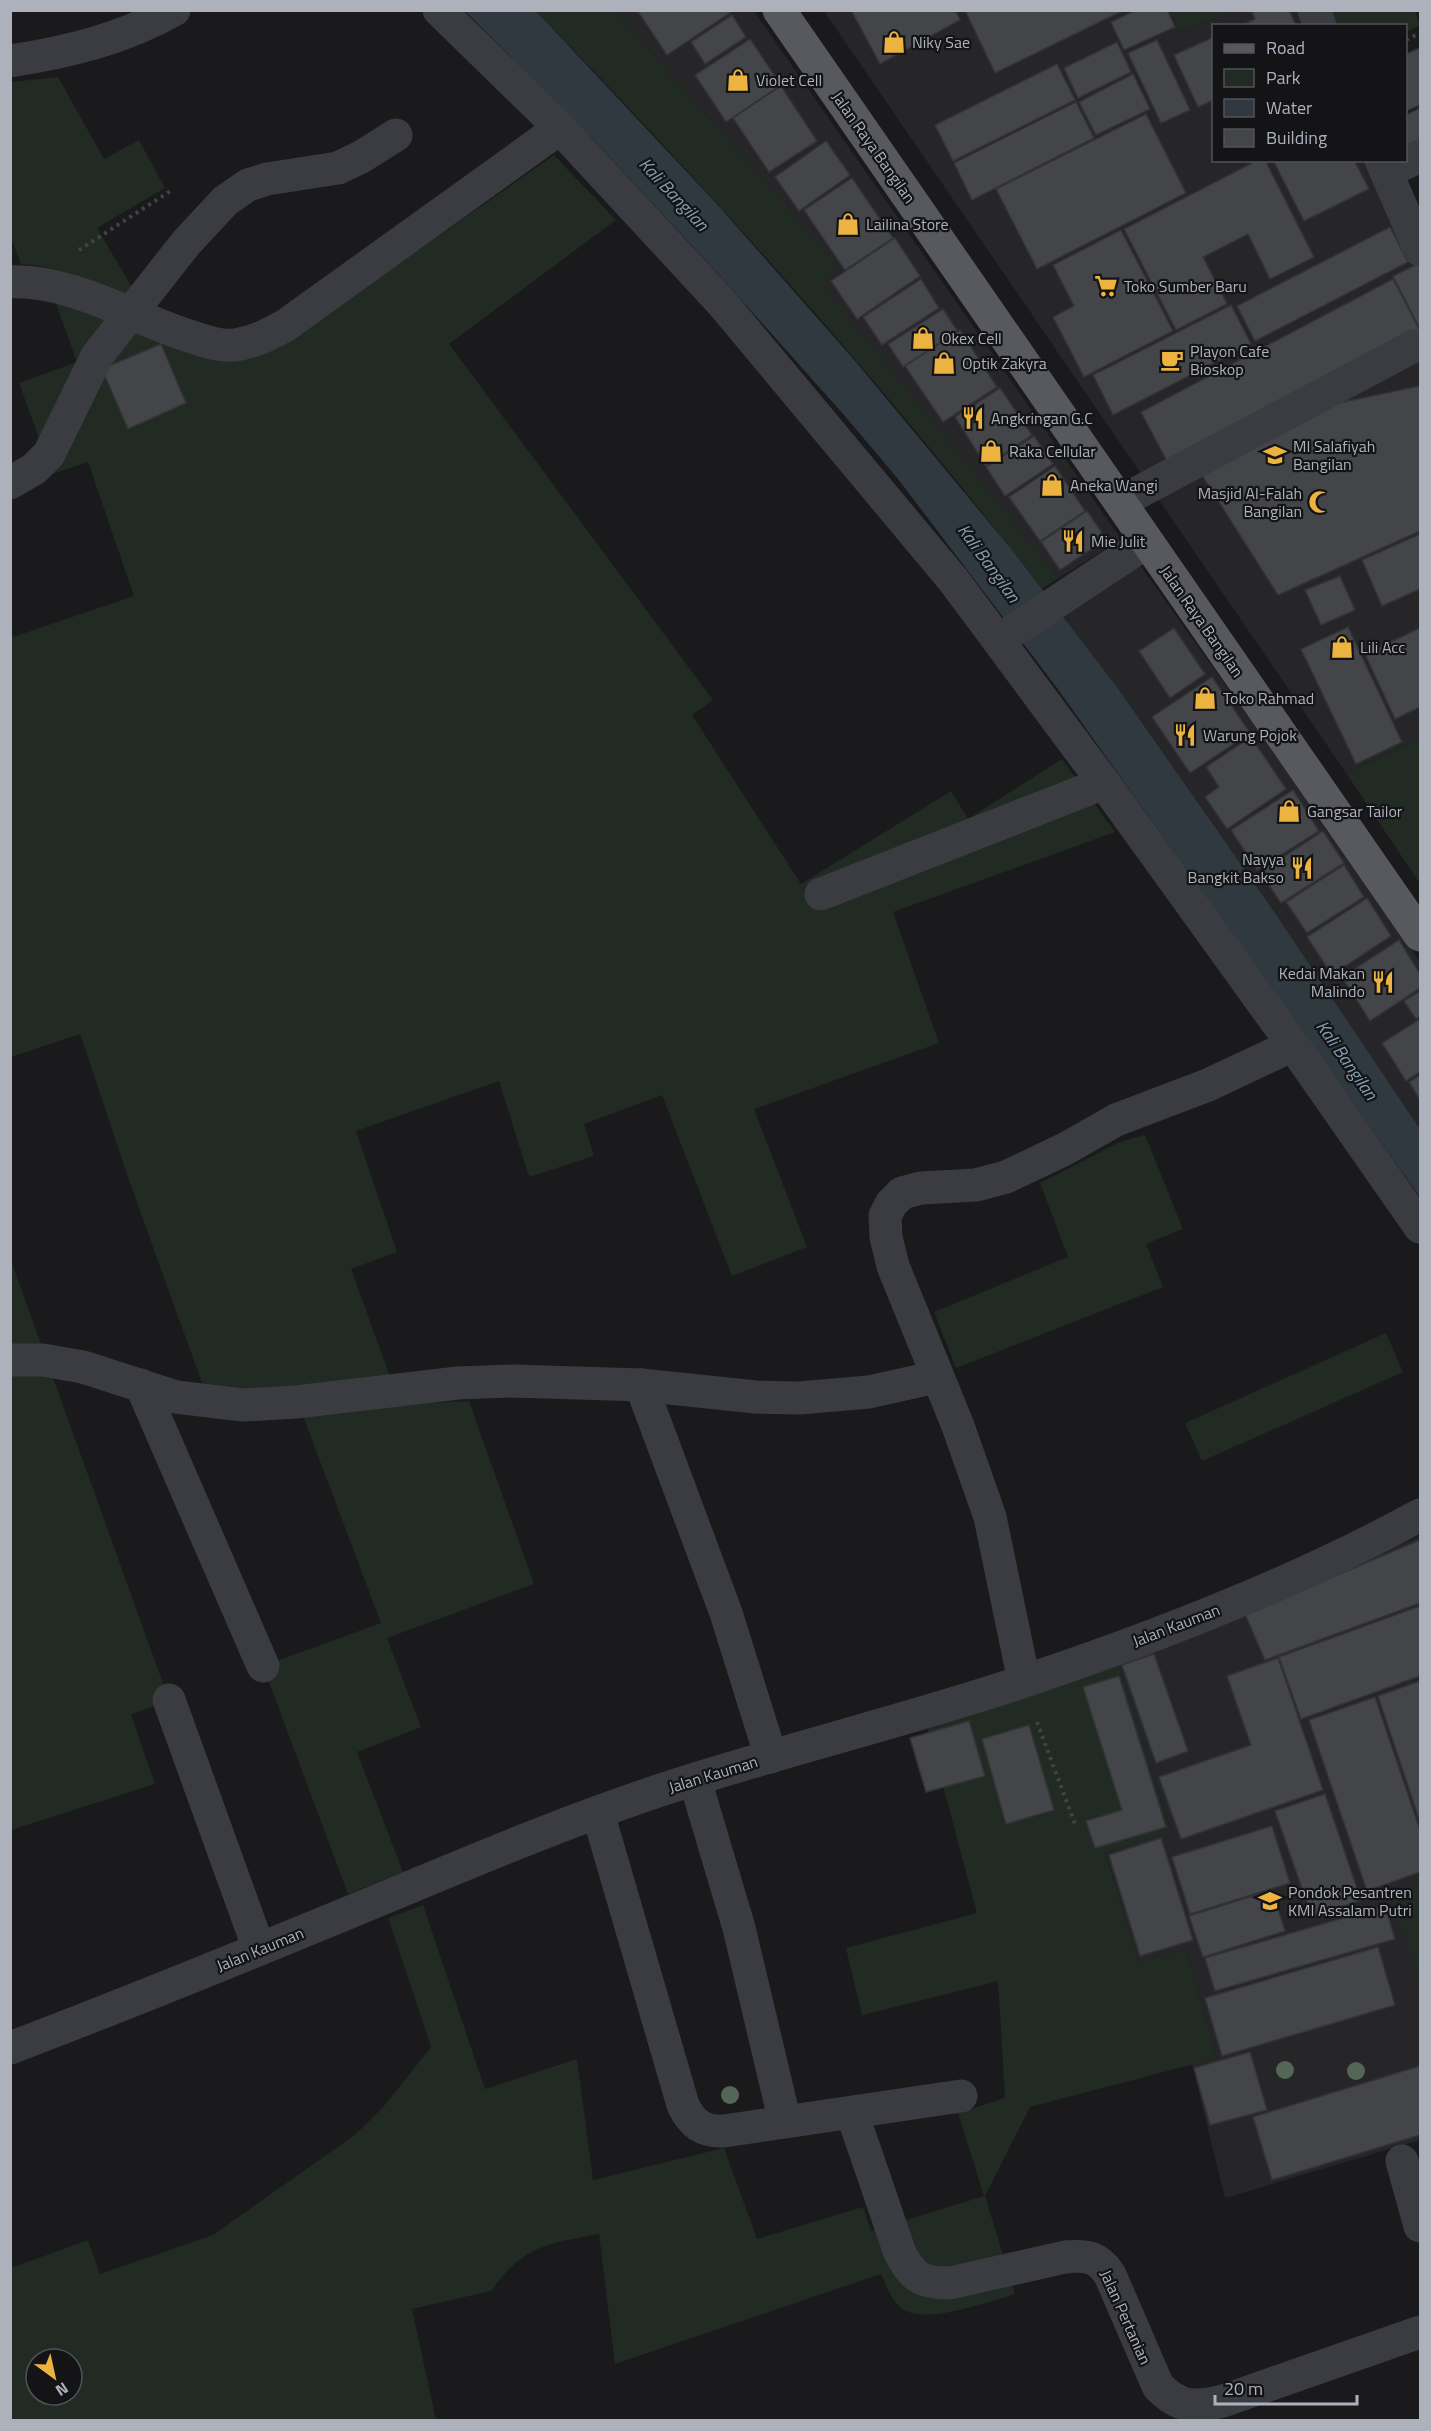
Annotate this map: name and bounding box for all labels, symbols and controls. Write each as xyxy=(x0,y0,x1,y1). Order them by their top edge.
legend xyxy=(1212,24,1407,162)
shop icon: Niky Sae xyxy=(881,29,907,55)
place label: Niky Sae xyxy=(912,30,970,54)
text: Road xyxy=(1266,34,1305,61)
text: Park xyxy=(1266,64,1301,91)
shop icon: Violet Cell xyxy=(725,67,751,93)
place label: Violet Cell xyxy=(756,68,822,92)
street label: Jalan Raya Bangilan xyxy=(826,86,922,208)
text: Water xyxy=(1266,94,1312,121)
text: Building xyxy=(1266,124,1327,151)
water label: Kali Bangilan xyxy=(633,151,716,238)
shop icon: Lailina Store xyxy=(835,211,861,237)
place label: Lailina Store xyxy=(866,212,949,236)
supermarket icon: Toko Sumber Baru xyxy=(1093,273,1119,299)
place label: Toko Sumber Baru xyxy=(1124,274,1247,298)
shop icon: Okex Cell xyxy=(910,325,936,351)
place label: Okex Cell xyxy=(941,326,1002,350)
place label: Playon Cafe Bioskop xyxy=(1190,339,1269,381)
cafe icon: Playon Cafe Bioskop xyxy=(1159,347,1185,373)
shop icon: Optik Zakyra xyxy=(931,350,957,376)
place label: Optik Zakyra xyxy=(962,351,1047,375)
restaurant icon: Angkringan G.C xyxy=(960,405,986,431)
place label: Angkringan G.C xyxy=(991,406,1093,430)
place label: MI Salafiyah Bangilan xyxy=(1293,434,1375,476)
shop icon: Raka Cellular xyxy=(978,438,1004,464)
place label: Raka Cellular xyxy=(1009,439,1096,463)
school or university icon: MI Salafiyah Bangilan xyxy=(1262,442,1288,468)
shop icon: Aneka Wangi xyxy=(1039,472,1065,498)
place label: Aneka Wangi xyxy=(1070,473,1158,497)
place label: Masjid Al-Falah Bangilan xyxy=(1198,481,1302,523)
mosque icon: Masjid Al-Falah Bangilan xyxy=(1307,489,1333,515)
water label: Kali Bangilan xyxy=(951,518,1028,609)
restaurant icon: Mie Julit xyxy=(1060,528,1086,554)
place label: Mie Julit xyxy=(1091,529,1146,553)
street label: Jalan Raya Bangilan xyxy=(1154,560,1250,682)
shop icon: Lili Acc xyxy=(1329,634,1355,660)
place label: Lili Acc xyxy=(1360,635,1405,659)
shop icon: Toko Rahmad xyxy=(1192,685,1218,711)
place label: Toko Rahmad xyxy=(1223,686,1314,710)
restaurant icon: Warung Pojok xyxy=(1172,722,1198,748)
place label: Warung Pojok xyxy=(1203,723,1297,747)
shop icon: Gangsar Tailor xyxy=(1276,798,1302,824)
place label: Gangsar Tailor xyxy=(1307,799,1403,823)
place label: Nayya Bangkit Bakso xyxy=(1188,847,1284,889)
restaurant icon: Nayya Bangkit Bakso xyxy=(1289,855,1315,881)
place label: Kedai Makan Malindo xyxy=(1279,961,1365,1003)
restaurant icon: Kedai Makan Malindo xyxy=(1370,969,1396,995)
water label: Kali Bangilan xyxy=(1310,1015,1385,1106)
street label: Jalan Kauman xyxy=(1129,1597,1223,1653)
street label: Jalan Kauman xyxy=(665,1749,761,1799)
place label: Pondok Pesantren KMI Assalam Putri xyxy=(1288,1880,1412,1922)
school or university icon: Pondok Pesantren KMI Assalam Putri xyxy=(1257,1888,1283,1914)
street label: Jalan Kauman xyxy=(213,1921,307,1977)
street label: Jalan Pertanian xyxy=(1094,2266,1158,2368)
north arrow xyxy=(24,2347,84,2407)
scale bar xyxy=(1215,2368,1358,2406)
text: 20 m xyxy=(1224,2375,1263,2402)
text: N xyxy=(51,2376,73,2403)

